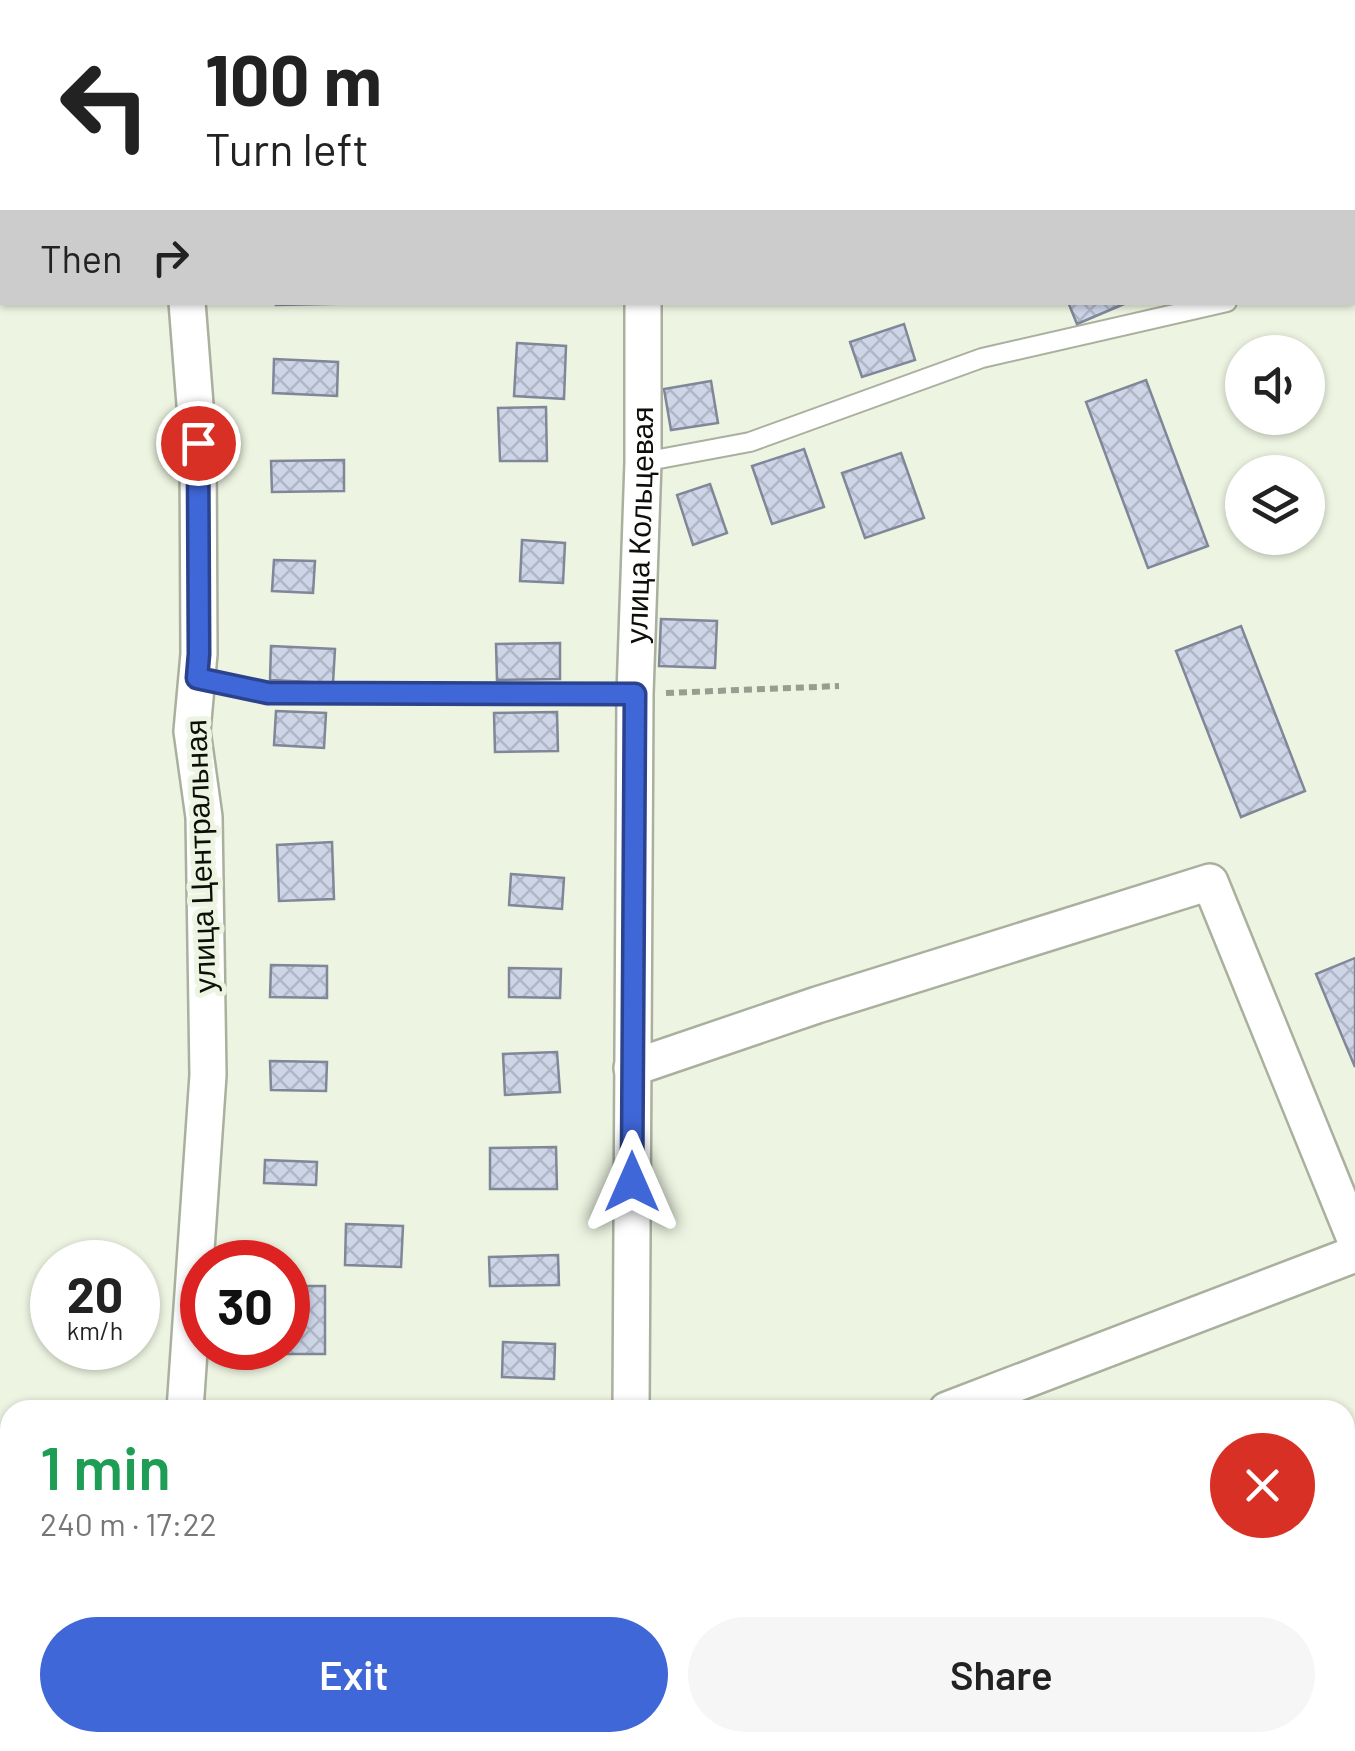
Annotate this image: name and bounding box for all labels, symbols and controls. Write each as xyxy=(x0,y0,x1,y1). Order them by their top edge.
text: 100 m xyxy=(205,36,382,120)
icon: left xyxy=(40,40,170,170)
text: Turn left xyxy=(205,121,369,175)
icon: right xyxy=(143,230,198,285)
text: Then xyxy=(40,235,123,281)
map controls xyxy=(1225,335,1325,555)
button: sound xyxy=(1225,335,1325,435)
pin xyxy=(156,401,241,486)
street label: улица Кольцевая xyxy=(617,407,659,644)
icon: arrive xyxy=(171,416,226,471)
button: layers xyxy=(1225,455,1325,555)
street label: улица Центральная xyxy=(176,719,222,993)
position arrow xyxy=(580,1130,684,1234)
speed limit sign: 30 xyxy=(180,1240,310,1370)
text: 20 xyxy=(67,1263,123,1323)
text: km/h xyxy=(67,1315,123,1345)
text: 1 min xyxy=(40,1430,171,1502)
button: close xyxy=(1210,1433,1315,1538)
text: 240 m · 17:22 xyxy=(40,1504,217,1542)
button: Exit xyxy=(40,1617,668,1732)
button: Share xyxy=(688,1617,1315,1732)

